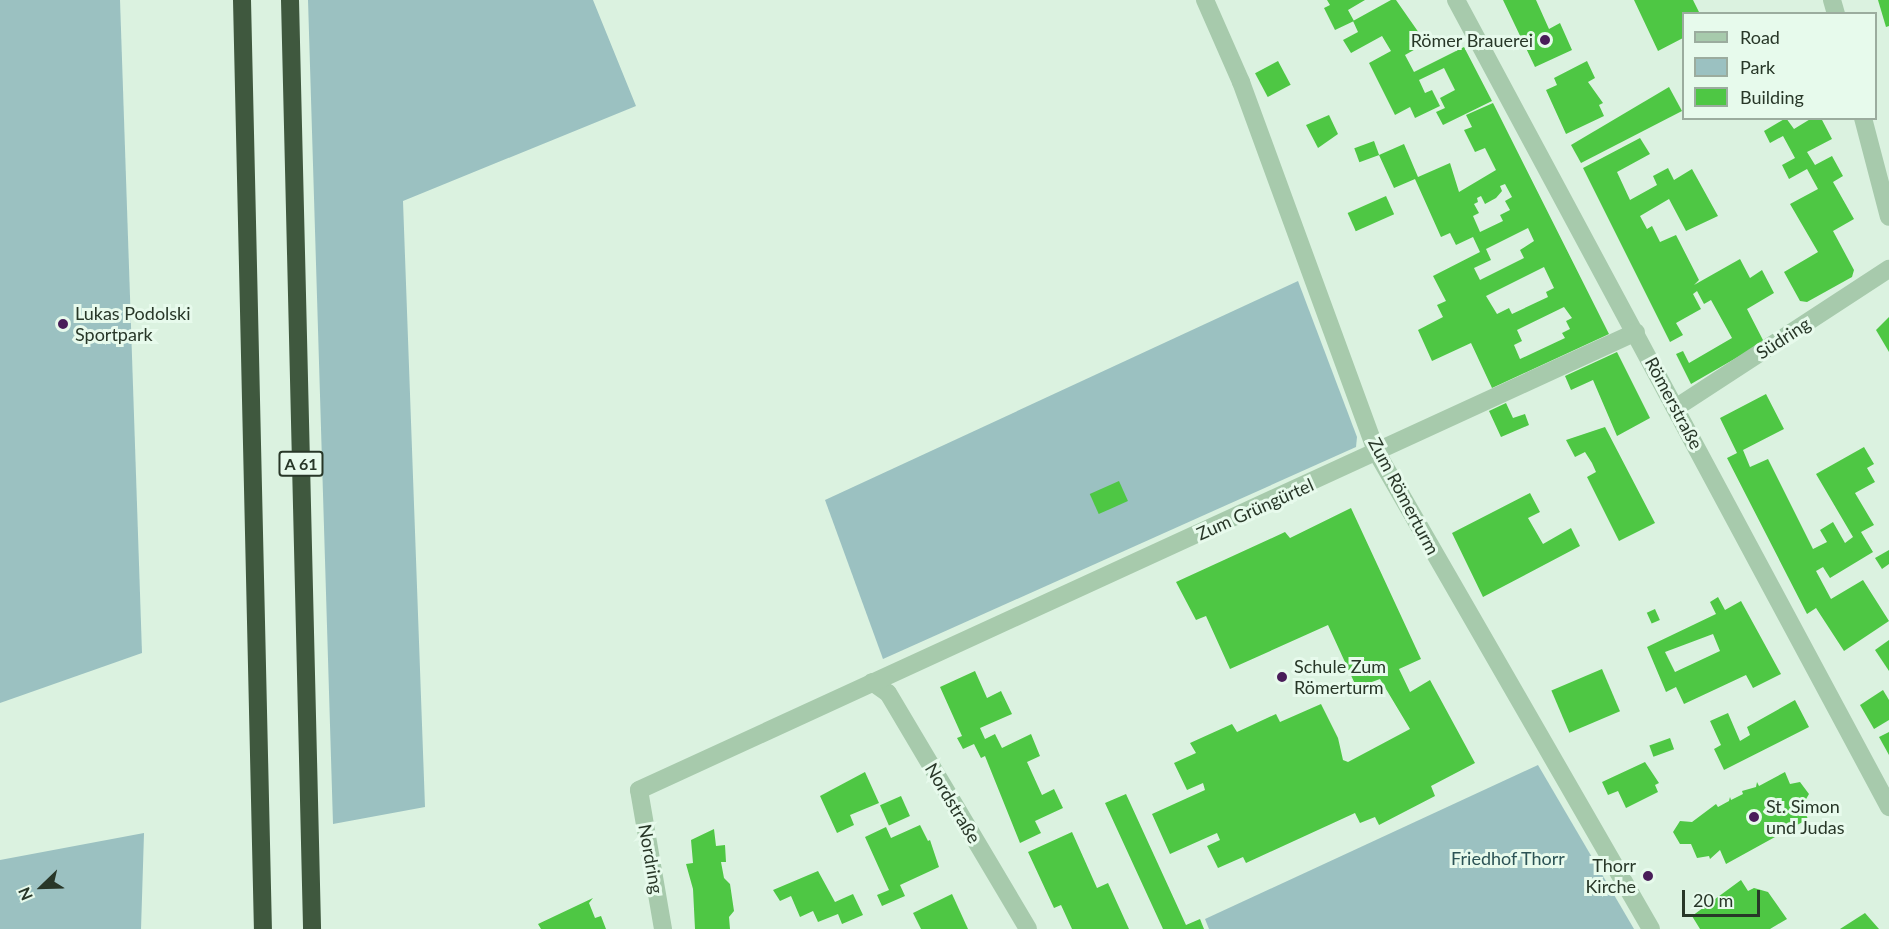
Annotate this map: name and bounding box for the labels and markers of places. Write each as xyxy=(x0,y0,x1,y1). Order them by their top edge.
place label: Römer Brauerei xyxy=(1410,29,1533,51)
marker: Römer Brauerei xyxy=(1538,33,1552,47)
place label: Lukas Podolski Sportpark xyxy=(75,303,191,346)
marker: Lukas Podolski Sportpark xyxy=(56,317,70,331)
place label: Schule Zum Römerturm xyxy=(1294,656,1386,698)
marker: Schule Zum Römerturm xyxy=(1275,670,1289,684)
place label: St. Simon und Judas xyxy=(1766,796,1845,838)
marker: St. Simon und Judas xyxy=(1747,810,1761,824)
place label: Thorr Kirche xyxy=(1585,855,1636,898)
marker: Thorr Kirche xyxy=(1641,869,1655,883)

